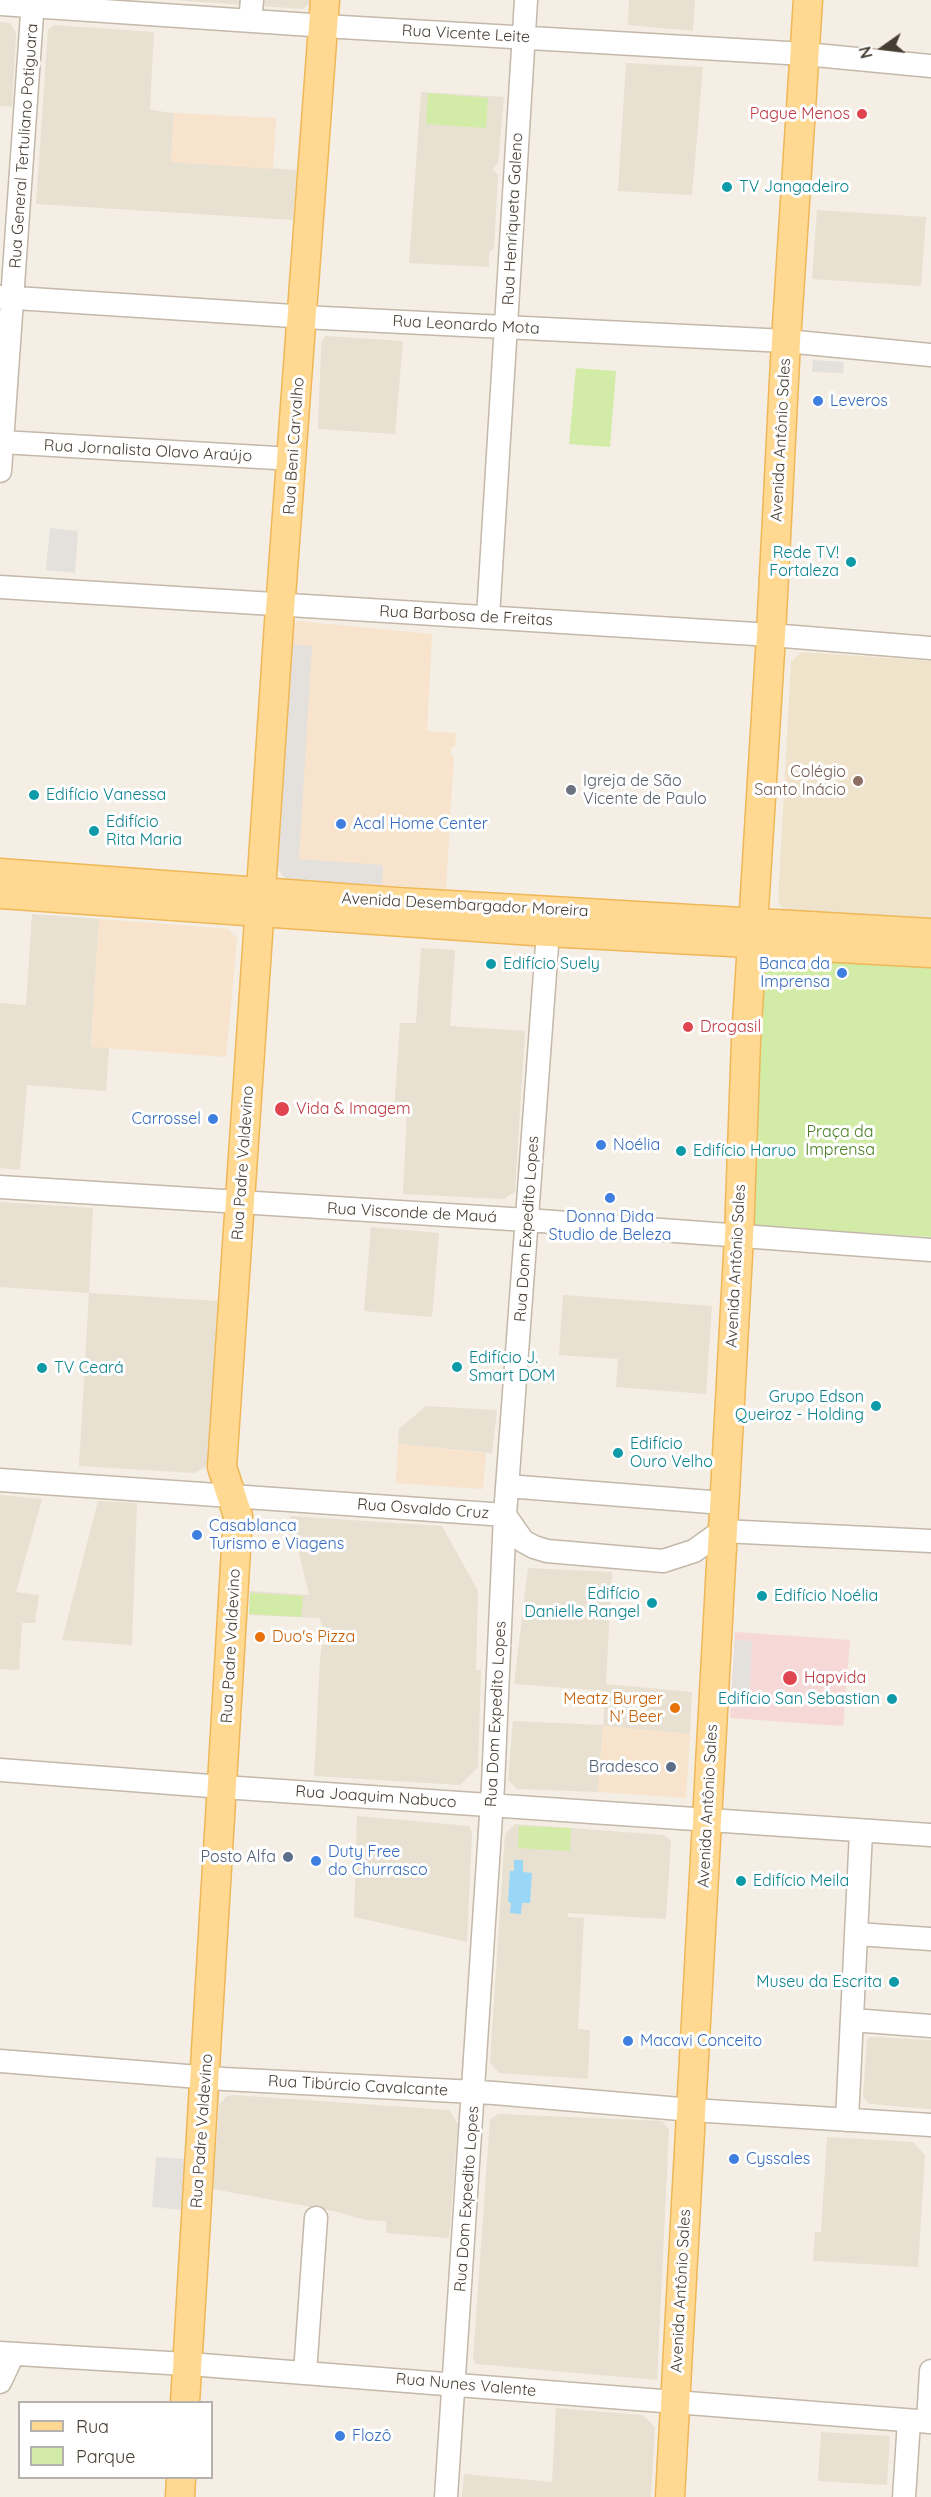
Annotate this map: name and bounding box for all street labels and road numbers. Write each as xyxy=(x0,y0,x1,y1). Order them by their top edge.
street label: Rua Vicente Leite xyxy=(401,21,531,47)
street label: Rua General Tertuliano Potiguara xyxy=(6,23,42,269)
street label: Rua Henriqueta Galeno xyxy=(499,132,527,306)
street label: Rua Leonardo Mota xyxy=(392,312,540,338)
street label: Avenida Antônio Sales xyxy=(767,358,795,522)
street label: Rua Beni Carvalho xyxy=(280,377,308,515)
street label: Rua Jornalista Olavo Araújo xyxy=(43,436,253,466)
street label: Rua Barbosa de Freitas xyxy=(379,602,553,630)
street label: Avenida Desembargador Moreira xyxy=(341,889,589,921)
street label: Rua Padre Valdevino xyxy=(228,1085,258,1241)
street label: Rua Dom Expedito Lopes xyxy=(511,1135,543,1323)
street label: Avenida Antônio Sales xyxy=(722,1184,750,1348)
street label: Rua Visconde de Mauá xyxy=(326,1199,498,1227)
street label: Rua Osvaldo Cruz xyxy=(356,1495,490,1523)
street label: Rua Padre Valdevino xyxy=(217,1568,245,1724)
street label: Rua Dom Expedito Lopes xyxy=(482,1620,510,1808)
street label: Avenida Antônio Sales xyxy=(694,1724,722,1888)
street label: Rua Joaquim Nabuco xyxy=(295,1782,457,1812)
street label: Rua Padre Valdevino xyxy=(187,2053,217,2209)
street label: Rua Tibúrcio Cavalcante xyxy=(267,2072,449,2100)
street label: Rua Dom Expedito Lopes xyxy=(451,2105,483,2293)
street label: Avenida Antônio Sales xyxy=(667,2209,695,2373)
street label: Rua Nunes Valente xyxy=(395,2369,537,2401)

